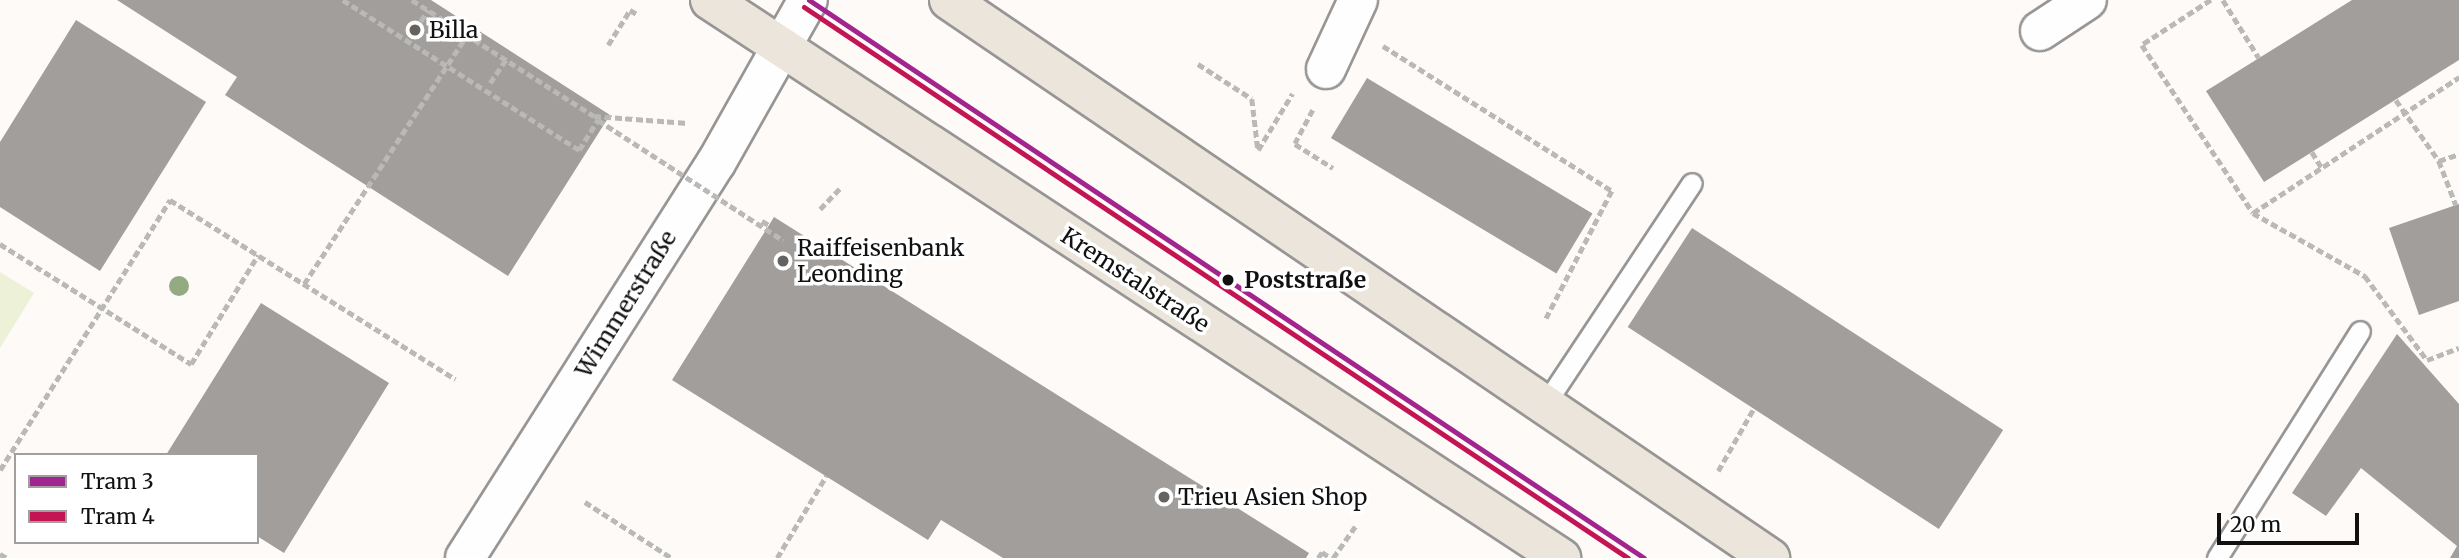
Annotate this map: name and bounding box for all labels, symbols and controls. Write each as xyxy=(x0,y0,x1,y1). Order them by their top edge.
place label: Billa xyxy=(429,16,478,44)
marker: Billa xyxy=(407,22,423,38)
street label: Kremstalstraße xyxy=(1056,222,1214,338)
street label: Wimmerstraße xyxy=(570,225,682,383)
place label: Raiffeisenbank Leonding xyxy=(797,234,964,288)
marker: Raiffeisenbank Leonding xyxy=(775,253,791,269)
place label: Poststraße xyxy=(1244,266,1366,294)
marker: Poststraße xyxy=(1218,270,1238,290)
legend xyxy=(14,453,259,544)
text: Tram 3 xyxy=(81,468,154,495)
place label: Trieu Asien Shop xyxy=(1178,483,1367,511)
marker: Trieu Asien Shop xyxy=(1156,489,1172,505)
scale bar xyxy=(2221,498,2363,542)
text: Tram 4 xyxy=(81,503,155,530)
text: 20 m xyxy=(2230,511,2281,538)

